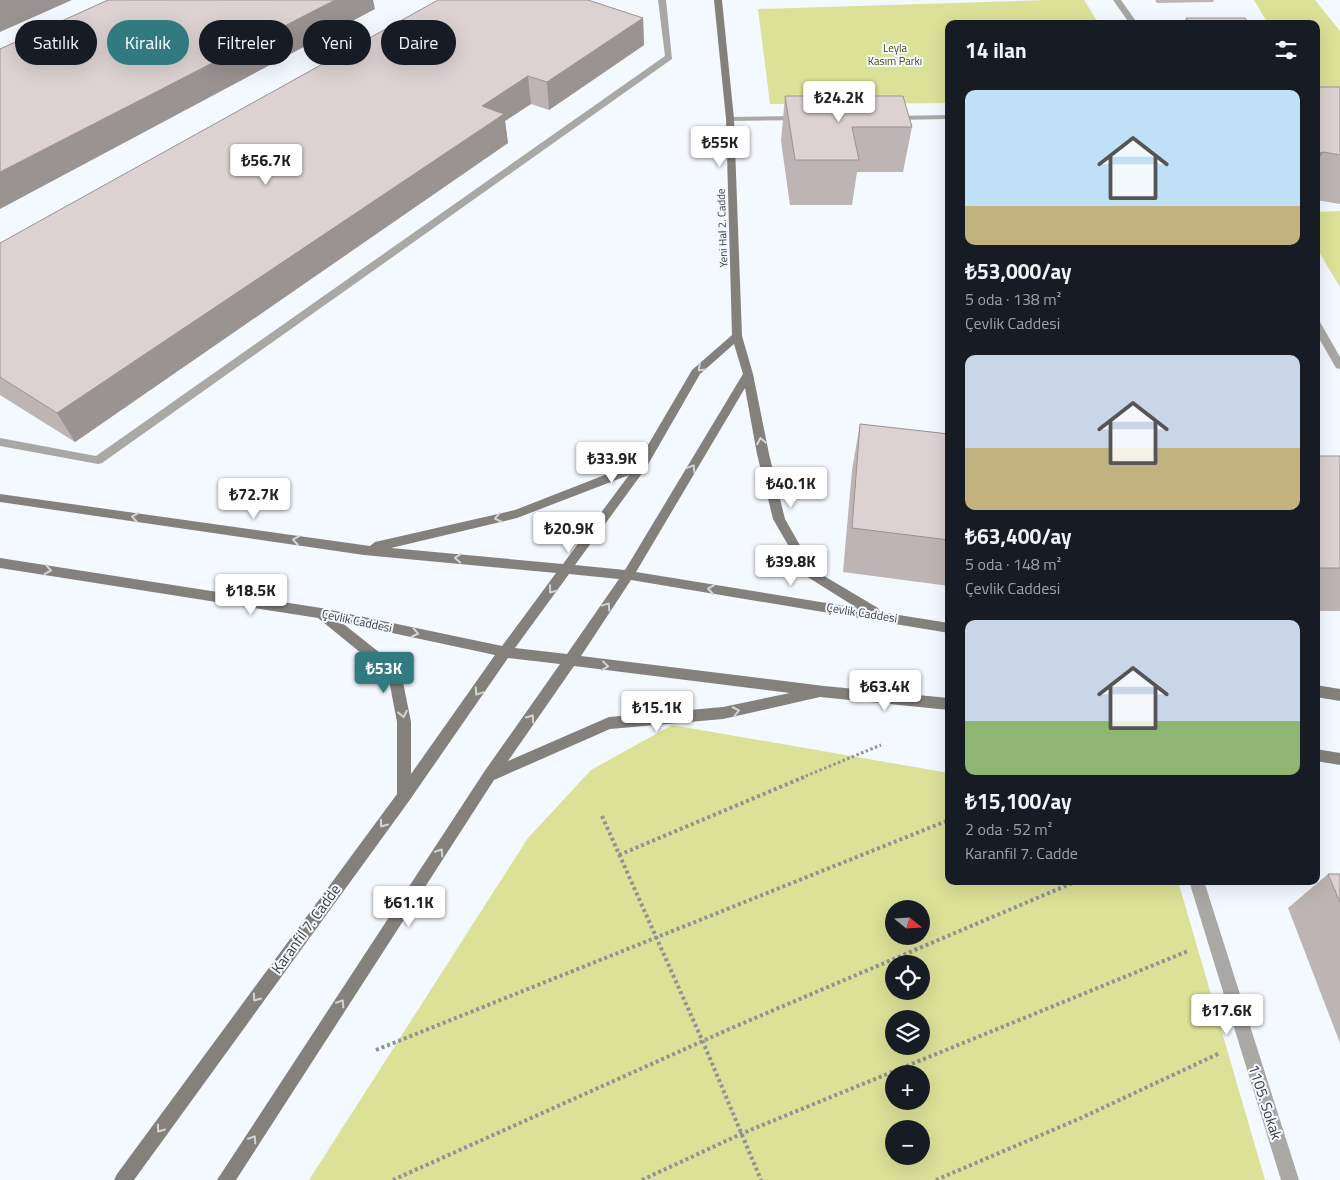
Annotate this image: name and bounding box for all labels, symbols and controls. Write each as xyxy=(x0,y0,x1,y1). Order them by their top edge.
chip: Satılık xyxy=(15,20,97,65)
chip: Kiralık xyxy=(107,20,189,65)
chip: Filtreler xyxy=(199,20,293,65)
chip: Yeni xyxy=(303,20,371,65)
chip: Daire xyxy=(381,20,456,65)
text: 14 ilan xyxy=(965,34,1027,66)
icon: filters xyxy=(1272,36,1300,64)
park label: Leyla Kasım Parkı xyxy=(868,40,922,69)
pin: ₺24.2K xyxy=(798,80,880,123)
text: ₺24.2K xyxy=(814,85,864,109)
icon: home xyxy=(1088,123,1178,213)
pin: ₺55K xyxy=(690,126,750,168)
text: ₺55K xyxy=(702,130,738,154)
pin: ₺56.7K xyxy=(225,144,307,186)
text: ₺56.7K xyxy=(241,148,291,172)
street label: Yeni Hal 2. Cadde xyxy=(713,188,731,268)
text: ₺53,000/ay xyxy=(965,255,1072,287)
text: 5 oda · 138 m² xyxy=(965,287,1061,311)
text: Çevlik Caddesi xyxy=(965,311,1060,335)
one-way arrow xyxy=(697,362,706,371)
icon: home xyxy=(1088,388,1178,478)
one-way arrow xyxy=(756,437,767,446)
pin: ₺33.9K xyxy=(571,442,653,484)
text: ₺33.9K xyxy=(587,446,637,470)
one-way arrow xyxy=(685,464,695,473)
pin: ₺40.1K xyxy=(750,466,832,509)
text: ₺40.1K xyxy=(766,471,816,495)
pin: ₺72.7K xyxy=(213,478,295,520)
text: ₺72.7K xyxy=(229,482,279,506)
one-way arrow xyxy=(493,512,502,523)
pin: ₺20.9K xyxy=(528,512,610,554)
one-way arrow xyxy=(131,513,140,523)
text: ₺20.9K xyxy=(544,516,594,540)
text: ₺63,400/ay xyxy=(965,520,1072,552)
one-way arrow xyxy=(292,535,300,546)
pin: ₺39.8K xyxy=(750,544,832,587)
text: ₺39.8K xyxy=(766,549,816,573)
one-way arrow xyxy=(454,552,462,563)
text: 5 oda · 148 m² xyxy=(965,552,1061,576)
one-way arrow xyxy=(44,565,53,575)
pin: ₺18.5K xyxy=(210,574,292,616)
text: Çevlik Caddesi xyxy=(965,576,1060,600)
text: ₺18.5K xyxy=(226,578,276,602)
one-way arrow xyxy=(549,584,557,593)
one-way arrow xyxy=(706,584,715,594)
street label: Çevlik Caddesi xyxy=(825,598,899,627)
one-way arrow xyxy=(601,602,610,612)
street label: Çevlik Caddesi xyxy=(320,604,394,637)
one-way arrow xyxy=(411,627,420,638)
pin: ₺53K xyxy=(354,652,414,694)
icon: home xyxy=(1088,653,1178,743)
text: ₺53K xyxy=(366,656,402,680)
one-way arrow xyxy=(602,660,610,671)
pin: ₺63.4K xyxy=(844,670,926,712)
text: ₺63.4K xyxy=(860,674,910,698)
one-way arrow xyxy=(475,686,484,696)
pin: ₺15.1K xyxy=(616,690,698,733)
text: ₺15.1K xyxy=(632,695,682,719)
one-way arrow xyxy=(731,706,740,717)
one-way arrow xyxy=(397,709,407,718)
one-way arrow xyxy=(525,714,534,723)
text: ₺15,100/ay xyxy=(965,785,1072,817)
text: 2 oda · 52 m² xyxy=(965,817,1052,841)
one-way arrow xyxy=(380,818,389,828)
text: Karanfil 7. Cadde xyxy=(965,841,1078,865)
one-way arrow xyxy=(433,849,443,858)
street label: Karanfil 7. Cadde xyxy=(265,879,346,978)
pin: ₺61.1K xyxy=(368,886,450,928)
text: ₺61.1K xyxy=(384,890,434,914)
north arrow xyxy=(885,900,930,945)
map controls xyxy=(885,900,930,1165)
button: locate xyxy=(885,955,930,1000)
one-way arrow xyxy=(253,992,262,1002)
pin: ₺17.6K xyxy=(1186,994,1268,1036)
text: ₺17.6K xyxy=(1202,998,1252,1022)
one-way arrow xyxy=(335,999,345,1008)
button: layers xyxy=(885,1010,930,1055)
street label: 1105. Sokak xyxy=(1242,1061,1288,1143)
button: + xyxy=(885,1065,930,1110)
button: − xyxy=(885,1120,930,1165)
one-way arrow xyxy=(157,1123,166,1133)
one-way arrow xyxy=(246,1135,256,1144)

